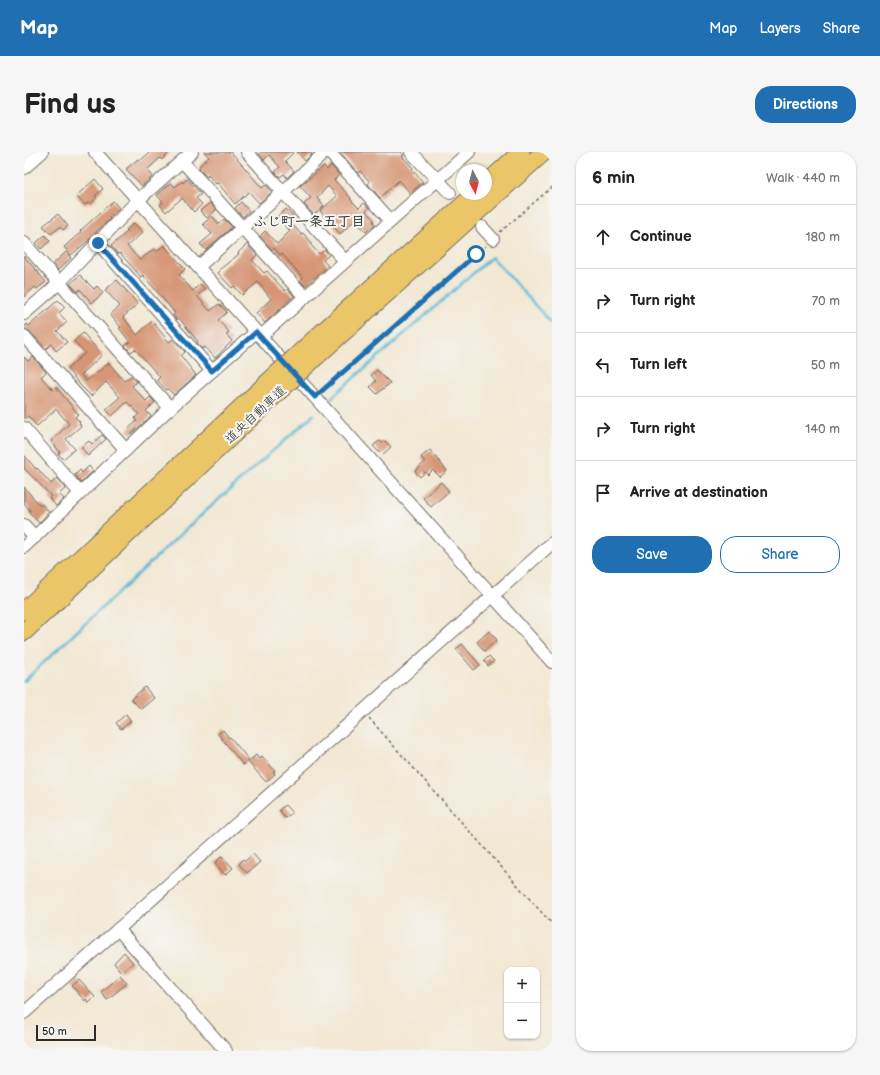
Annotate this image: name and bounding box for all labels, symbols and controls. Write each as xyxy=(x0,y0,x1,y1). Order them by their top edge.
text: Map xyxy=(20,17,58,40)
text: Map xyxy=(709,20,737,37)
text: Layers xyxy=(759,20,801,37)
text: Share xyxy=(823,20,860,37)
button: Directions xyxy=(755,86,856,123)
text: Find us xyxy=(24,88,116,121)
north arrow xyxy=(456,164,492,200)
text: 6 min xyxy=(592,168,635,188)
text: Walk · 440 m xyxy=(766,170,840,186)
district label: ふじ町一条五丁目 xyxy=(253,213,365,230)
icon: ahead xyxy=(592,226,614,248)
text: Continue xyxy=(630,227,692,246)
text: 180 m xyxy=(805,229,840,245)
route end xyxy=(89,234,107,252)
route start xyxy=(467,245,485,263)
icon: right xyxy=(592,290,614,312)
text: Turn right xyxy=(630,291,695,310)
text: 70 m xyxy=(812,293,840,309)
icon: left xyxy=(592,354,614,376)
text: Turn left xyxy=(630,355,687,374)
text: 50 m xyxy=(811,357,840,373)
street label: 道央自動車道 xyxy=(222,382,290,447)
icon: right xyxy=(592,418,614,440)
text: Turn right xyxy=(630,419,695,438)
text: 140 m xyxy=(805,421,840,437)
icon: arrive xyxy=(592,482,614,504)
text: Arrive at destination xyxy=(630,483,768,502)
button: Save xyxy=(592,536,712,573)
button: Share xyxy=(720,536,840,573)
map controls xyxy=(504,967,540,1039)
button: + xyxy=(504,967,540,1003)
button: − xyxy=(504,1003,540,1039)
scale bar xyxy=(36,1023,96,1042)
text: 50 m xyxy=(42,1025,67,1038)

